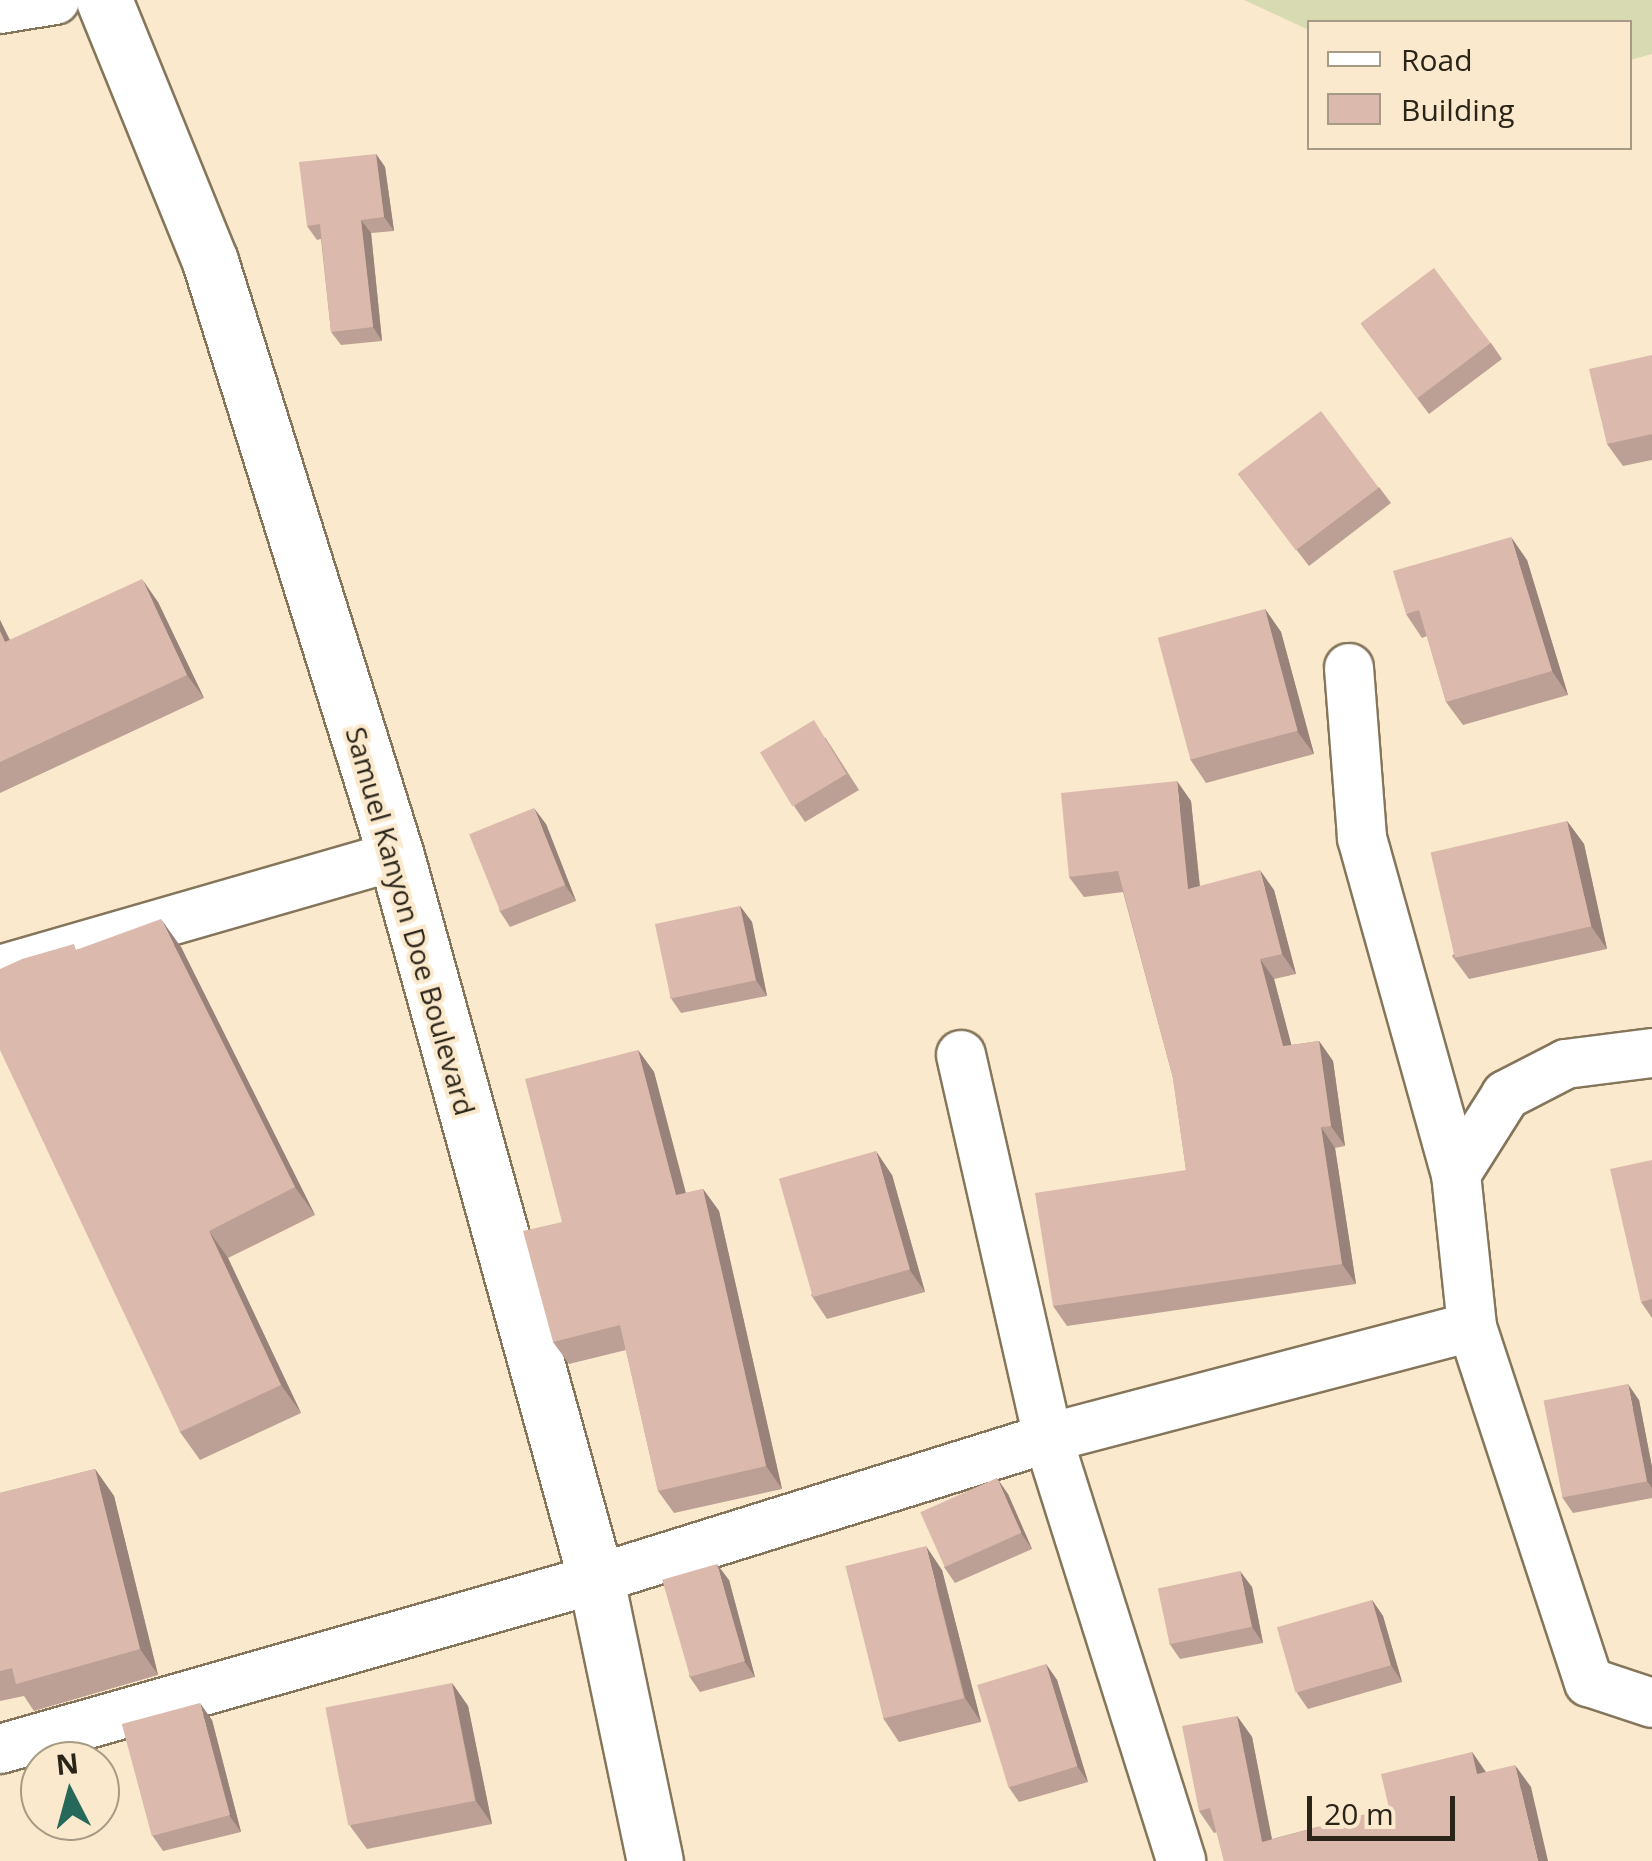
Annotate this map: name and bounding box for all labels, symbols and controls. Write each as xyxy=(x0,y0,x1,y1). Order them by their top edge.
legend xyxy=(1307,20,1632,150)
text: Road xyxy=(1401,39,1473,80)
text: Building xyxy=(1401,89,1515,130)
street label: Samuel Kanyon Doe Boulevard xyxy=(339,723,483,1119)
north arrow xyxy=(20,1741,120,1841)
text: N xyxy=(54,1743,80,1783)
scale bar xyxy=(1312,1776,1460,1838)
text: 20 m xyxy=(1324,1793,1394,1834)

